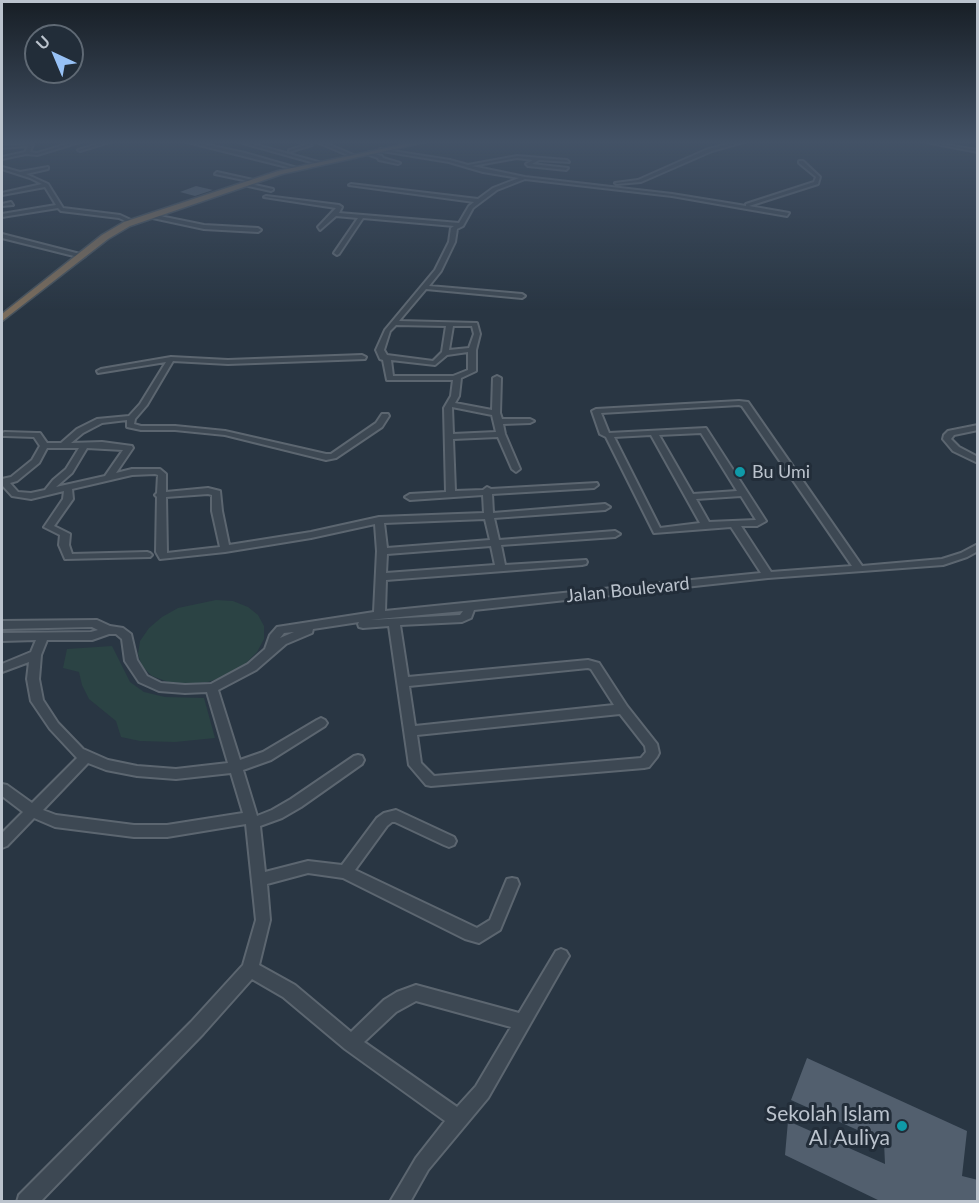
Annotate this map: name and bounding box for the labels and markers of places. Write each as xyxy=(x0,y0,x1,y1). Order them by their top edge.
place label: Bu Umi xyxy=(752,461,810,483)
marker: Bu Umi xyxy=(733,465,747,479)
place label: Sekolah Islam Al Auliya xyxy=(766,1101,890,1151)
marker: Sekolah Islam Al Auliya xyxy=(895,1119,909,1133)

